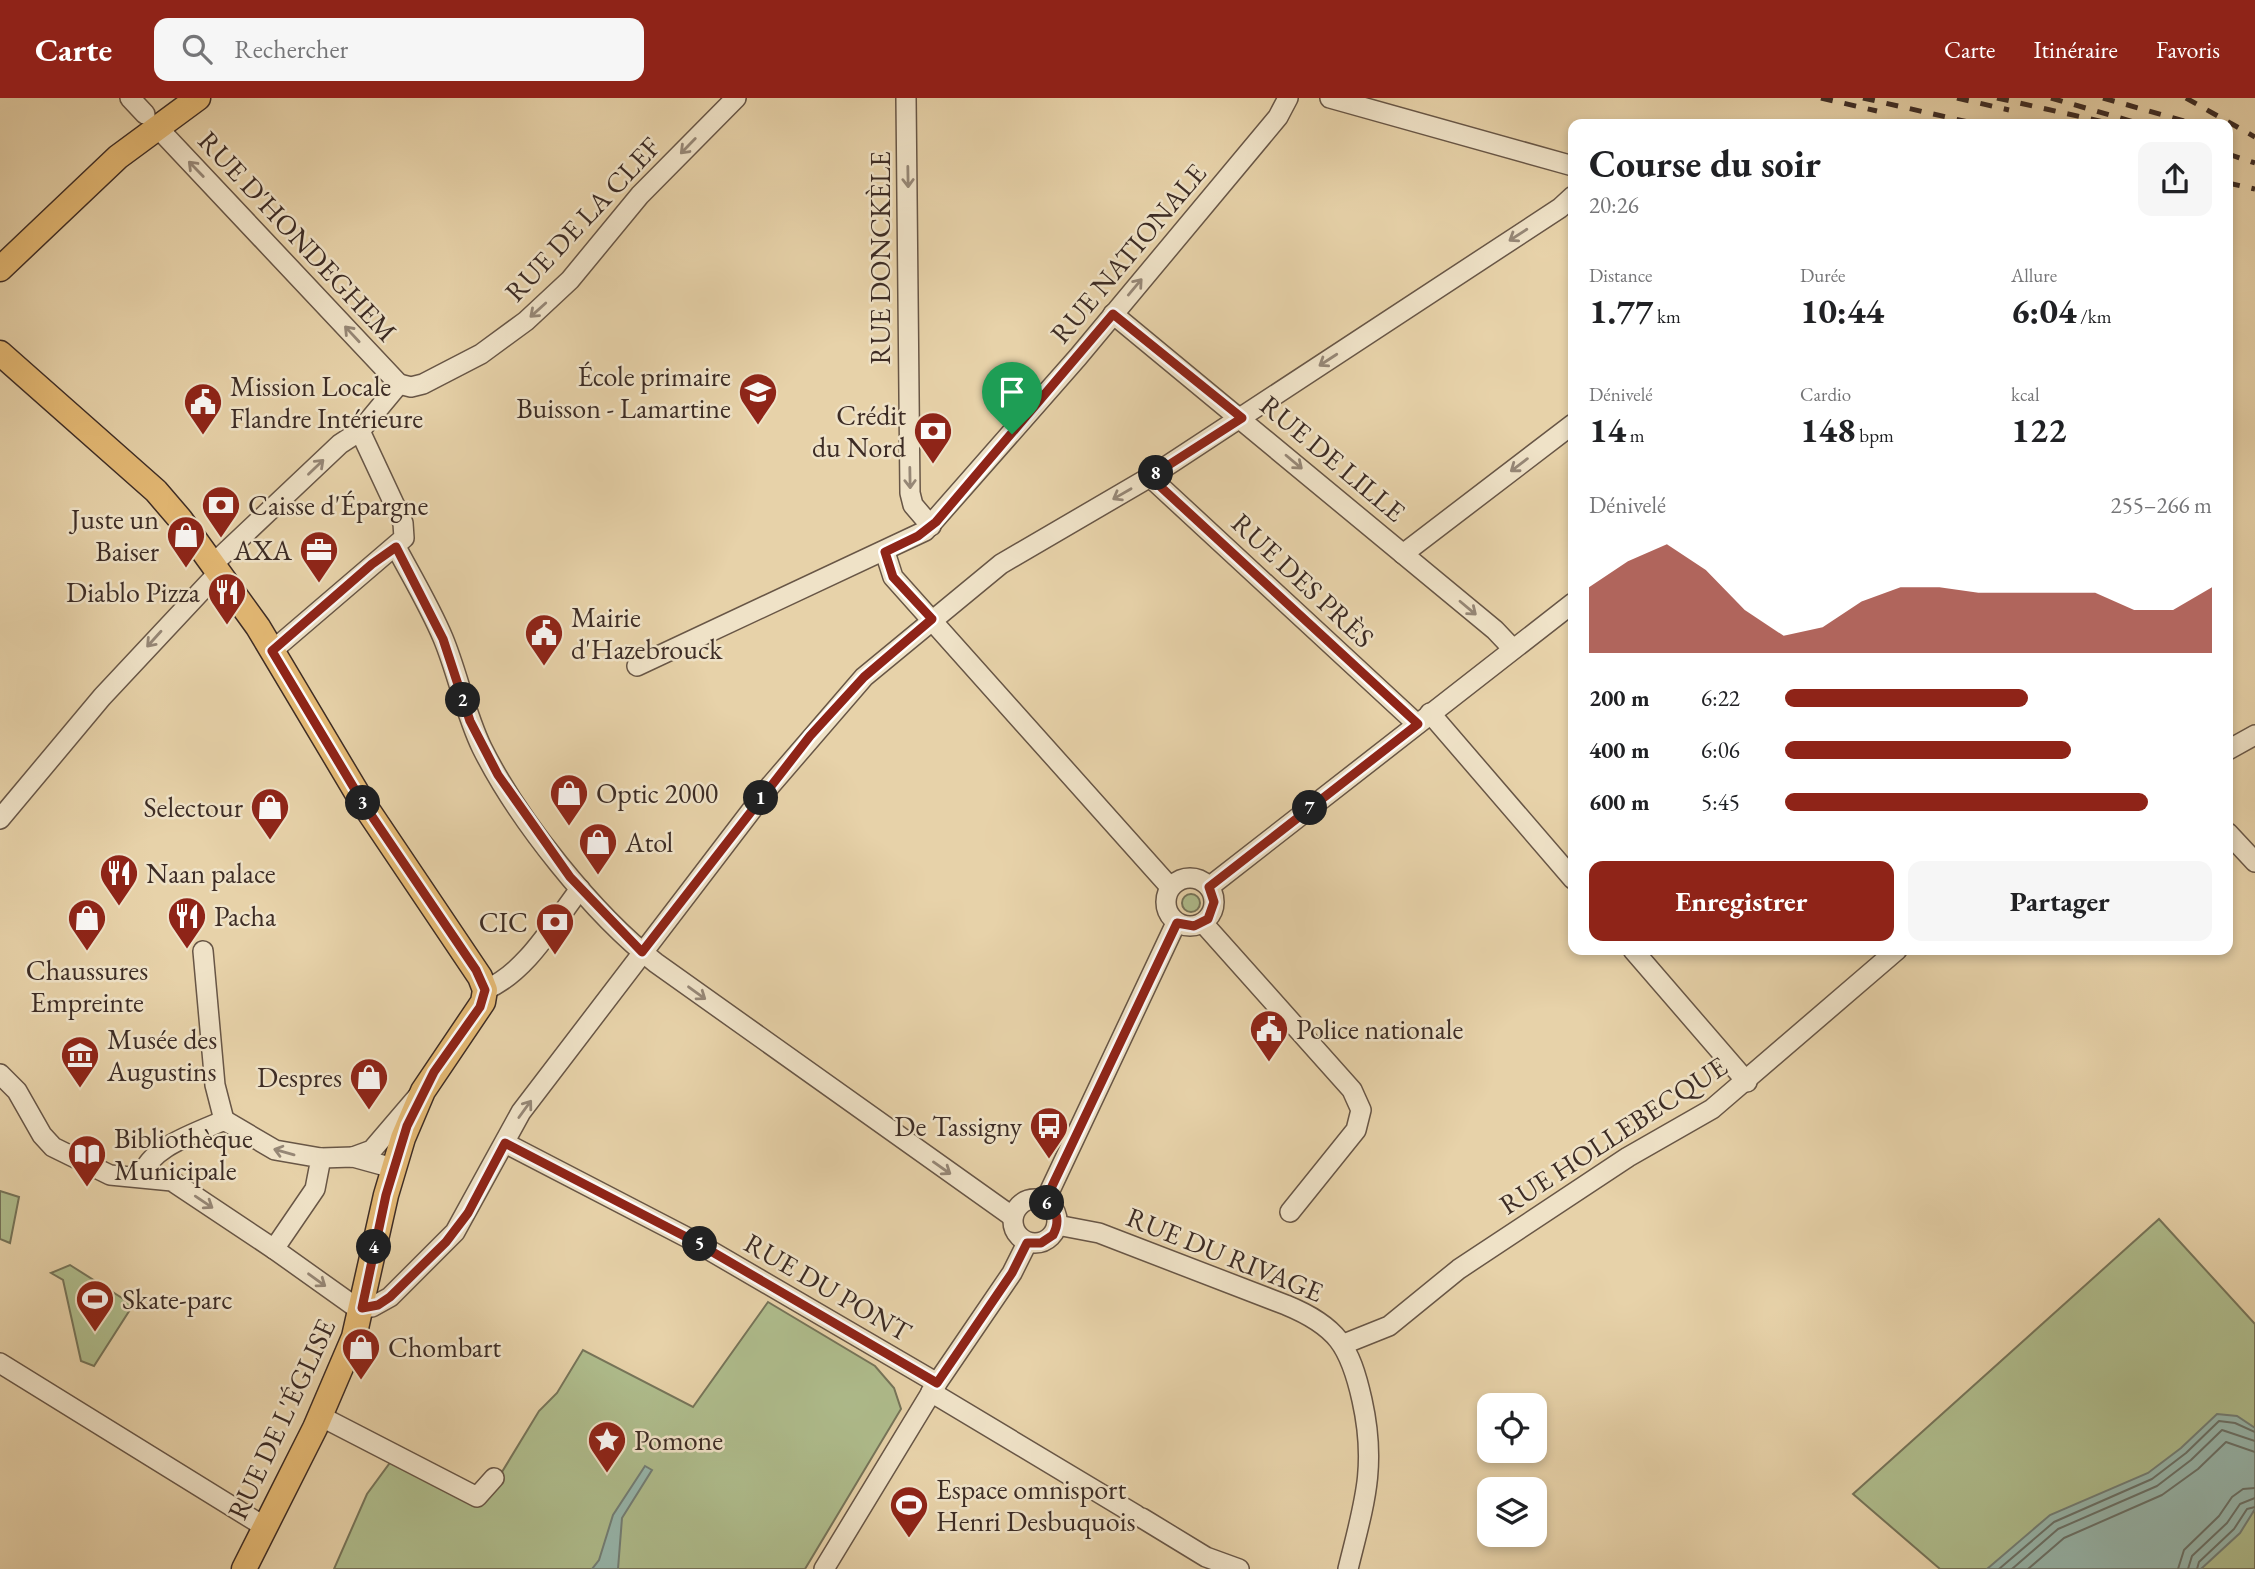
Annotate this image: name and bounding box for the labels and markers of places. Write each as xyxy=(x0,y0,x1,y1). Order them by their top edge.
place label: École primaire Buisson - Lamartine xyxy=(516,358,731,426)
pin xyxy=(982,362,1042,434)
place label: Mission Locale Flandre Intérieure xyxy=(230,368,423,436)
school or university icon: École primaire Buisson - Lamartine xyxy=(737,371,779,426)
public building icon: Mission Locale Flandre Intérieure xyxy=(182,381,224,436)
place label: Crédit du Nord xyxy=(812,397,907,465)
bank icon: Crédit du Nord xyxy=(912,410,954,465)
pin: 8 xyxy=(1138,456,1174,490)
bank icon: Caisse d'Épargne xyxy=(200,484,242,539)
place label: Caisse d'Épargne xyxy=(248,487,429,523)
place label: Juste un Baiser xyxy=(69,501,160,569)
shop icon: Juste un Baiser xyxy=(165,514,207,569)
office icon: AXA xyxy=(298,529,340,584)
place label: AXA xyxy=(232,532,293,568)
restaurant icon: Diablo Pizza xyxy=(206,571,248,626)
place label: Diablo Pizza xyxy=(66,574,201,610)
place label: Mairie d'Hazebrouck xyxy=(571,599,723,667)
public building icon: Mairie d'Hazebrouck xyxy=(523,612,565,667)
pin: 2 xyxy=(446,682,480,718)
shop icon: Optic 2000 xyxy=(548,772,590,827)
place label: Optic 2000 xyxy=(596,775,718,811)
pin: 1 xyxy=(744,780,778,816)
shop icon: Selectour xyxy=(249,786,291,841)
pin: 3 xyxy=(346,786,380,820)
place label: Selectour xyxy=(144,789,244,825)
pin: 7 xyxy=(1292,790,1328,826)
shop icon: Atol xyxy=(577,821,619,876)
place label: Atol xyxy=(624,824,674,860)
restaurant icon: Naan palace xyxy=(98,852,140,907)
place label: Naan palace xyxy=(146,855,276,891)
restaurant icon: Pacha xyxy=(166,895,208,950)
shop icon: Chaussures Empreinte xyxy=(66,897,108,952)
place label: Pacha xyxy=(214,898,277,934)
bank icon: CIC xyxy=(534,901,576,956)
place label: CIC xyxy=(479,904,528,940)
place label: Chaussures Empreinte xyxy=(26,952,148,1020)
public building icon: Police nationale xyxy=(1248,1008,1290,1063)
place label: Police nationale xyxy=(1296,1011,1464,1047)
place label: Musée des Augustins xyxy=(106,1021,217,1089)
museum icon: Musée des Augustins xyxy=(59,1034,101,1089)
shop icon: Despres xyxy=(348,1056,390,1111)
place label: Despres xyxy=(257,1059,342,1095)
bus stop icon: De Tassigny xyxy=(1028,1105,1070,1160)
place label: De Tassigny xyxy=(894,1108,1023,1144)
place label: Bibliothèque Municipale xyxy=(114,1120,253,1188)
library icon: Bibliothèque Municipale xyxy=(66,1133,108,1188)
pin: 6 xyxy=(1030,1186,1064,1220)
pin: 5 xyxy=(682,1226,718,1262)
pin: 4 xyxy=(356,1230,392,1264)
sports icon: Skate-parc xyxy=(74,1278,116,1333)
place label: Skate-parc xyxy=(122,1281,233,1317)
shop icon: Chombart xyxy=(340,1326,382,1381)
place label: Chombart xyxy=(388,1329,501,1365)
place icon: Pomone xyxy=(586,1419,628,1474)
place label: Pomone xyxy=(634,1422,723,1458)
place label: Espace omnisport Henri Desbuquois xyxy=(936,1471,1136,1539)
sports icon: Espace omnisport Henri Desbuquois xyxy=(888,1484,930,1539)

